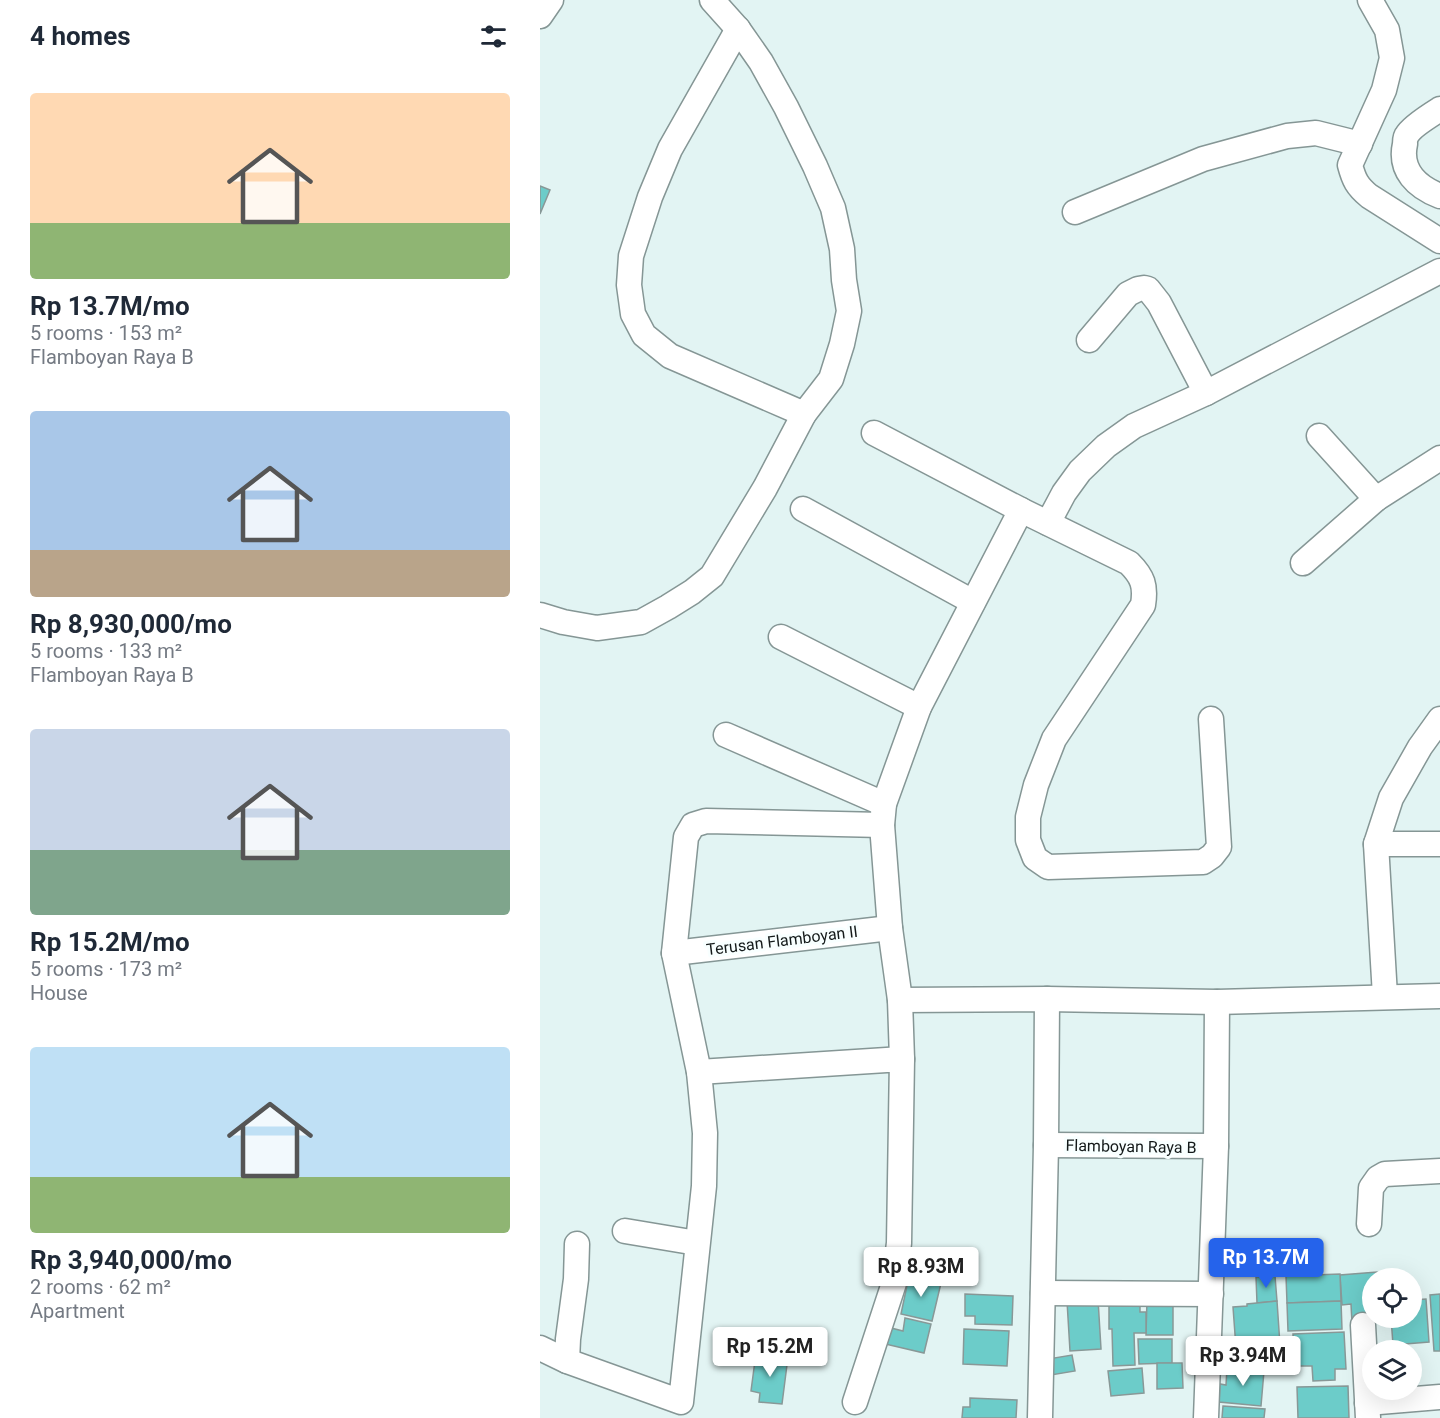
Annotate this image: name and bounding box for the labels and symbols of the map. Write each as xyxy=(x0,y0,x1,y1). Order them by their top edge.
street label: Terusan Flamboyan II xyxy=(705,922,859,959)
street label: Flamboyan Raya B xyxy=(1065,1136,1197,1157)
pin: Rp 13.7M xyxy=(1204,1238,1328,1289)
pin: Rp 8.93M xyxy=(859,1247,983,1298)
pin: Rp 15.2M xyxy=(708,1327,832,1378)
pin: Rp 3.94M xyxy=(1181,1336,1305,1387)

